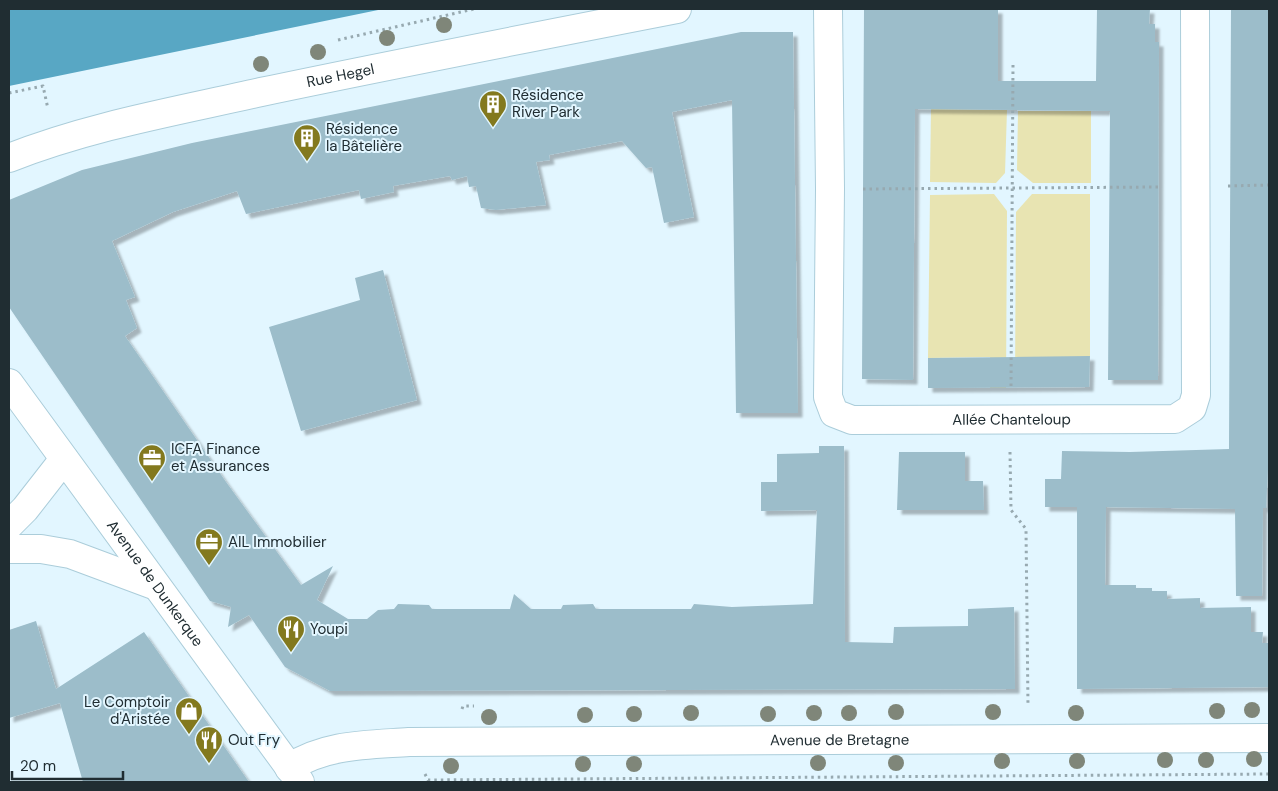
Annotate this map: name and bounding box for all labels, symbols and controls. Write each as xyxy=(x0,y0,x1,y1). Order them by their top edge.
street label: Rue Hegel xyxy=(305,59,376,92)
place label: Résidence River Park xyxy=(512,85,584,122)
building icon: Résidence River Park xyxy=(478,89,508,128)
place label: Résidence la Bâtelière xyxy=(326,119,402,156)
building icon: Résidence la Bâtelière xyxy=(292,123,322,162)
street label: Allée Chanteloup xyxy=(952,409,1071,430)
place label: ICFA Finance et Assurances xyxy=(171,439,270,476)
office icon: ICFA Finance et Assurances xyxy=(137,443,167,482)
street label: Avenue de Dunkerque xyxy=(102,516,208,651)
office icon: AIL Immobilier xyxy=(194,527,224,566)
place label: AIL Immobilier xyxy=(228,532,327,552)
restaurant icon: Youpi xyxy=(276,614,306,653)
place label: Youpi xyxy=(310,619,348,639)
place label: Le Comptoir d'Aristée xyxy=(84,692,170,729)
shop icon: Le Comptoir d'Aristée xyxy=(174,696,204,735)
restaurant icon: Out Fry xyxy=(194,725,224,764)
place label: Out Fry xyxy=(228,730,281,750)
street label: Avenue de Bretagne xyxy=(770,730,909,750)
scale bar xyxy=(12,748,124,780)
text: 20 m xyxy=(20,756,56,776)

